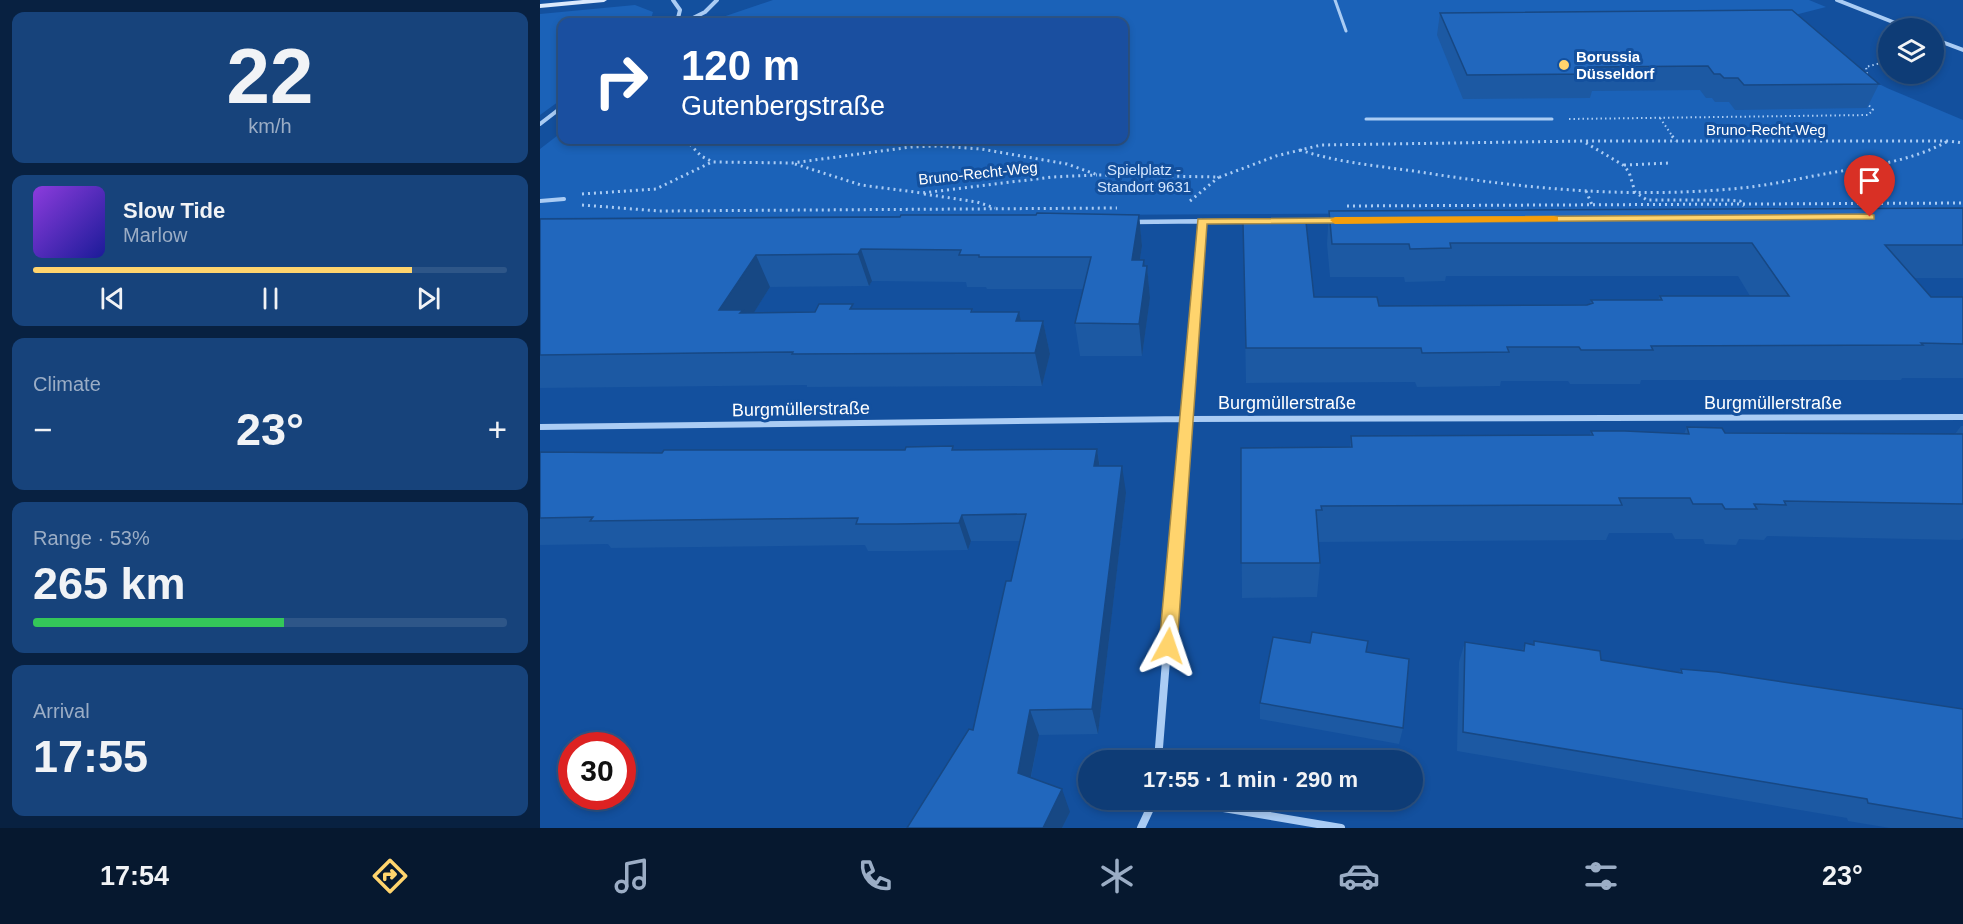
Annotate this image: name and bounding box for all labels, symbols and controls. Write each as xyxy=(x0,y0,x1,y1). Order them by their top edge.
map controls xyxy=(1878,18,1944,84)
button: layers xyxy=(1878,18,1944,84)
text: 22 xyxy=(227,32,313,120)
icon: right xyxy=(582,42,660,120)
text: 120 m xyxy=(681,42,800,89)
place label: Borussia Düsseldorf xyxy=(1576,48,1655,82)
marker: Borussia Düsseldorf xyxy=(1557,58,1571,72)
text: Gutenbergstraße xyxy=(681,91,885,121)
text: km/h xyxy=(248,115,292,137)
street label: Bruno-Recht-Weg xyxy=(1706,121,1826,138)
pin xyxy=(1844,155,1895,217)
street label: Bruno-Recht-Weg xyxy=(918,158,1038,188)
park label: Spielplatz - Standort 9631 xyxy=(1097,161,1191,195)
icon: arrive xyxy=(1853,164,1886,197)
text: Slow Tide xyxy=(123,198,225,223)
text: Marlow xyxy=(123,224,187,246)
icon: previous xyxy=(96,282,129,315)
icon: pause xyxy=(254,282,287,315)
icon: next xyxy=(412,282,445,315)
text: Climate xyxy=(33,373,101,395)
street label: Burgmüllerstraße xyxy=(1218,393,1356,413)
street label: Burgmüllerstraße xyxy=(1704,393,1842,413)
street label: Burgmüllerstraße xyxy=(732,398,870,420)
text: 23° xyxy=(236,404,304,455)
text: − xyxy=(33,411,52,448)
text: + xyxy=(488,411,507,448)
text: Range · 53% xyxy=(33,527,150,549)
text: 265 km xyxy=(33,558,186,609)
position arrow xyxy=(1136,614,1200,678)
text: Arrival xyxy=(33,700,90,722)
text: 17:55 xyxy=(33,731,148,782)
speed limit sign: 30 xyxy=(558,732,636,810)
text: 17:55 · 1 min · 290 m xyxy=(1143,767,1358,792)
icon: directions xyxy=(369,855,411,897)
icon: music xyxy=(611,855,653,897)
icon: phone xyxy=(854,855,896,897)
icon: climate xyxy=(1096,855,1138,897)
icon: car xyxy=(1338,855,1380,897)
icon: filters xyxy=(1580,855,1622,897)
text: 17:54 xyxy=(100,861,169,891)
text: 23° xyxy=(1822,861,1863,891)

